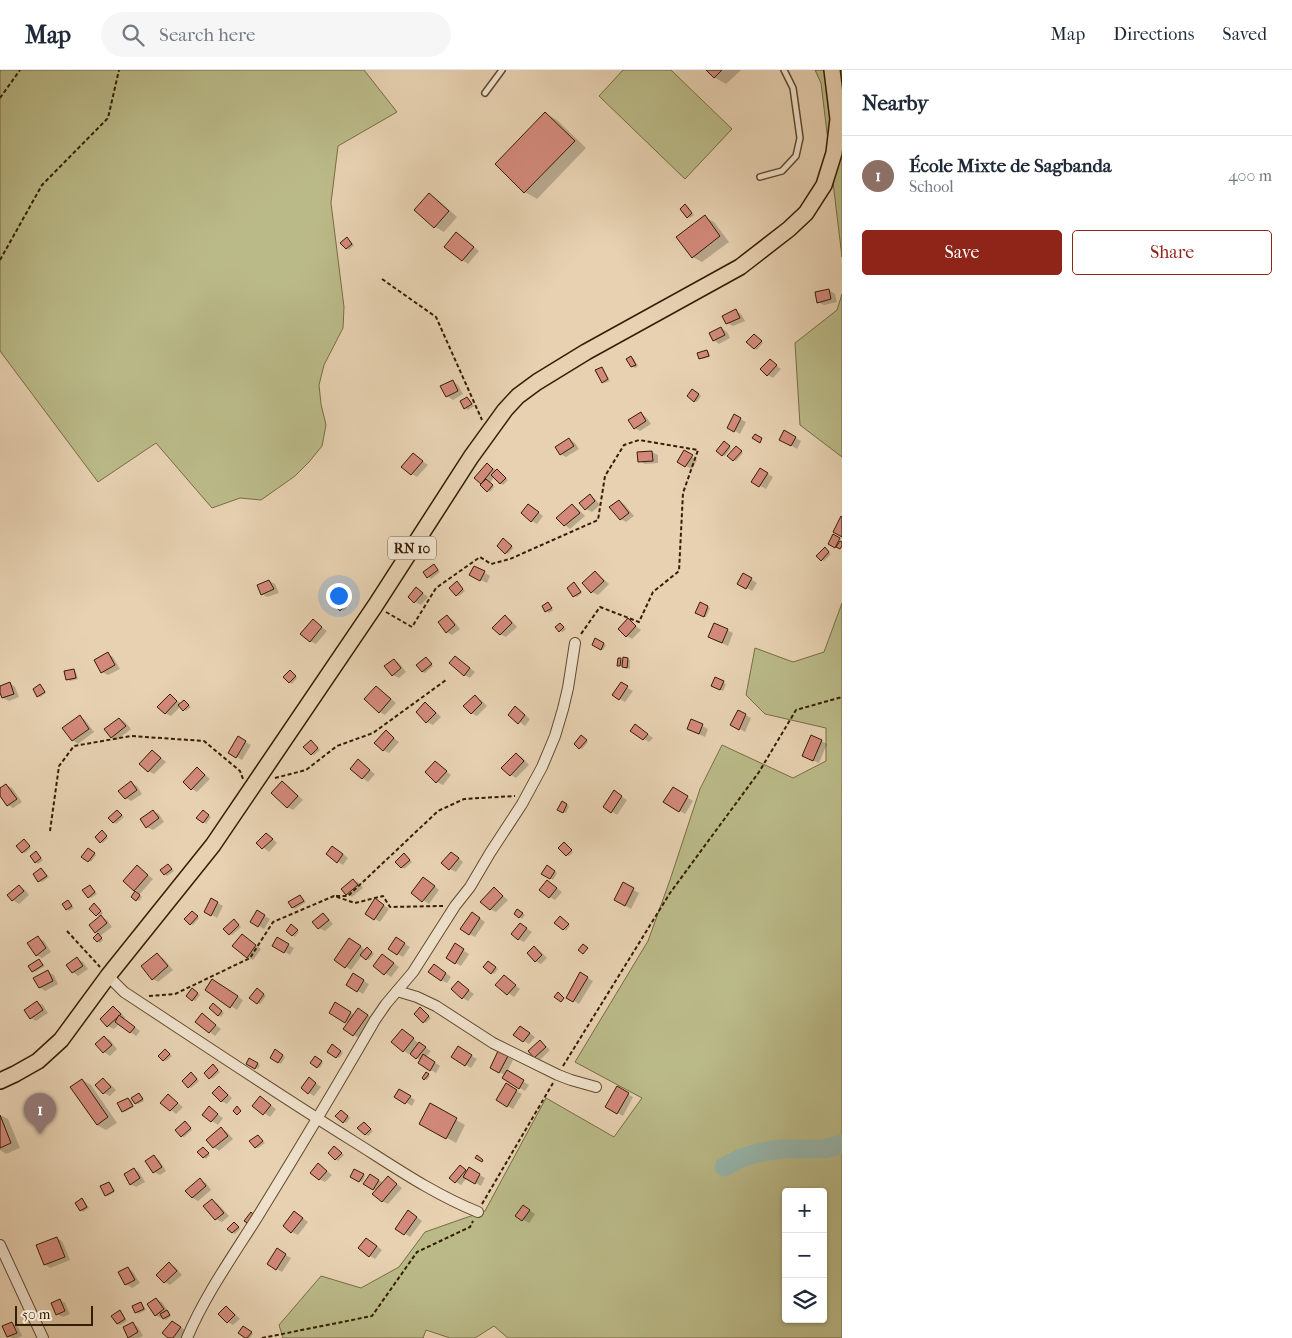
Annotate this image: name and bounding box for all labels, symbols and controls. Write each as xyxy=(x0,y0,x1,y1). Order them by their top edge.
search box xyxy=(101,12,451,57)
text: Map xyxy=(25,21,71,49)
icon: search xyxy=(119,21,147,49)
text: Search here xyxy=(159,24,255,46)
text: Map xyxy=(1051,24,1085,45)
text: Directions xyxy=(1113,24,1194,45)
text: Saved xyxy=(1222,24,1267,45)
text: Nearby xyxy=(862,91,928,115)
text: École Mixte de Sagbanda xyxy=(909,155,1112,177)
text: 1 xyxy=(875,166,881,185)
text: 400 m xyxy=(1228,166,1272,185)
text: School xyxy=(909,177,954,196)
button: Save xyxy=(862,230,1062,275)
button: Share xyxy=(1072,230,1272,275)
road number: RN 10 xyxy=(388,536,436,559)
your location xyxy=(326,583,352,609)
pin: 1 xyxy=(24,1093,56,1134)
map controls xyxy=(782,1188,827,1323)
button: + xyxy=(782,1188,827,1233)
button: − xyxy=(782,1233,827,1278)
button: layers xyxy=(782,1278,827,1323)
scale bar xyxy=(15,1303,92,1326)
text: 50 m xyxy=(22,1306,50,1323)

